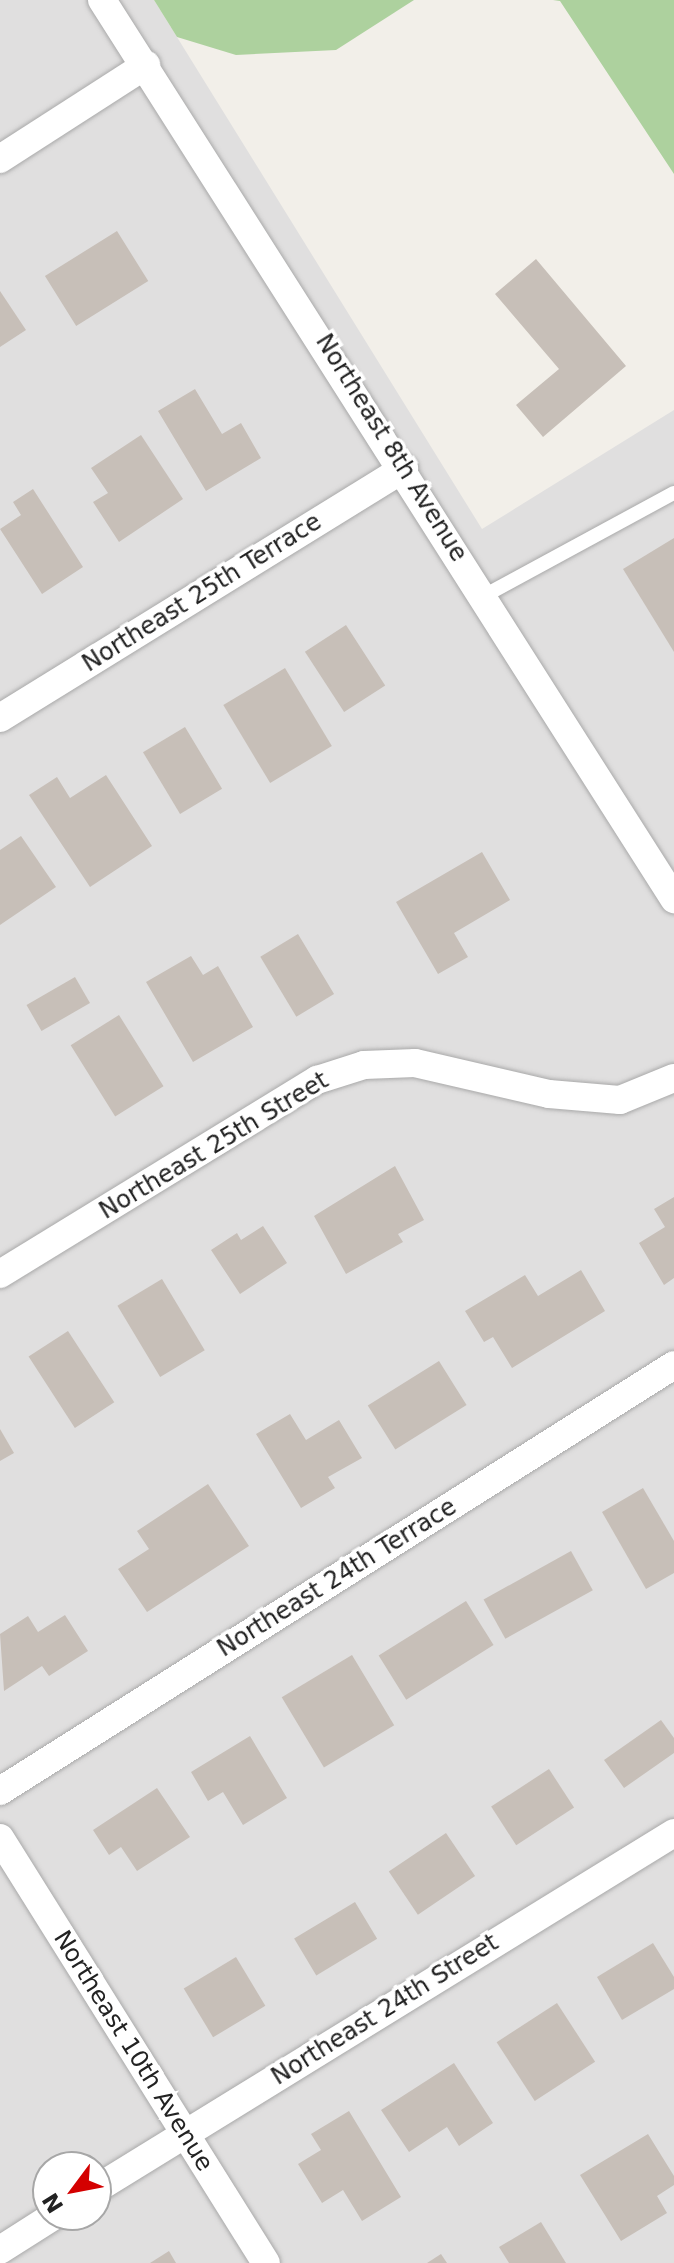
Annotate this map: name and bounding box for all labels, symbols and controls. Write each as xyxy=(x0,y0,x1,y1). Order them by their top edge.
street label: Northeast 8th Avenue xyxy=(309,329,473,567)
street label: Northeast 25th Terrace xyxy=(77,508,327,678)
street label: Northeast 25th Street xyxy=(94,1066,334,1226)
street label: Northeast 24th Terrace xyxy=(212,1493,462,1663)
street label: Northeast 10th Avenue xyxy=(47,1925,219,2177)
street label: Northeast 24th Street xyxy=(266,1928,504,2092)
north arrow xyxy=(32,2151,112,2231)
text: N xyxy=(37,2188,68,2217)

